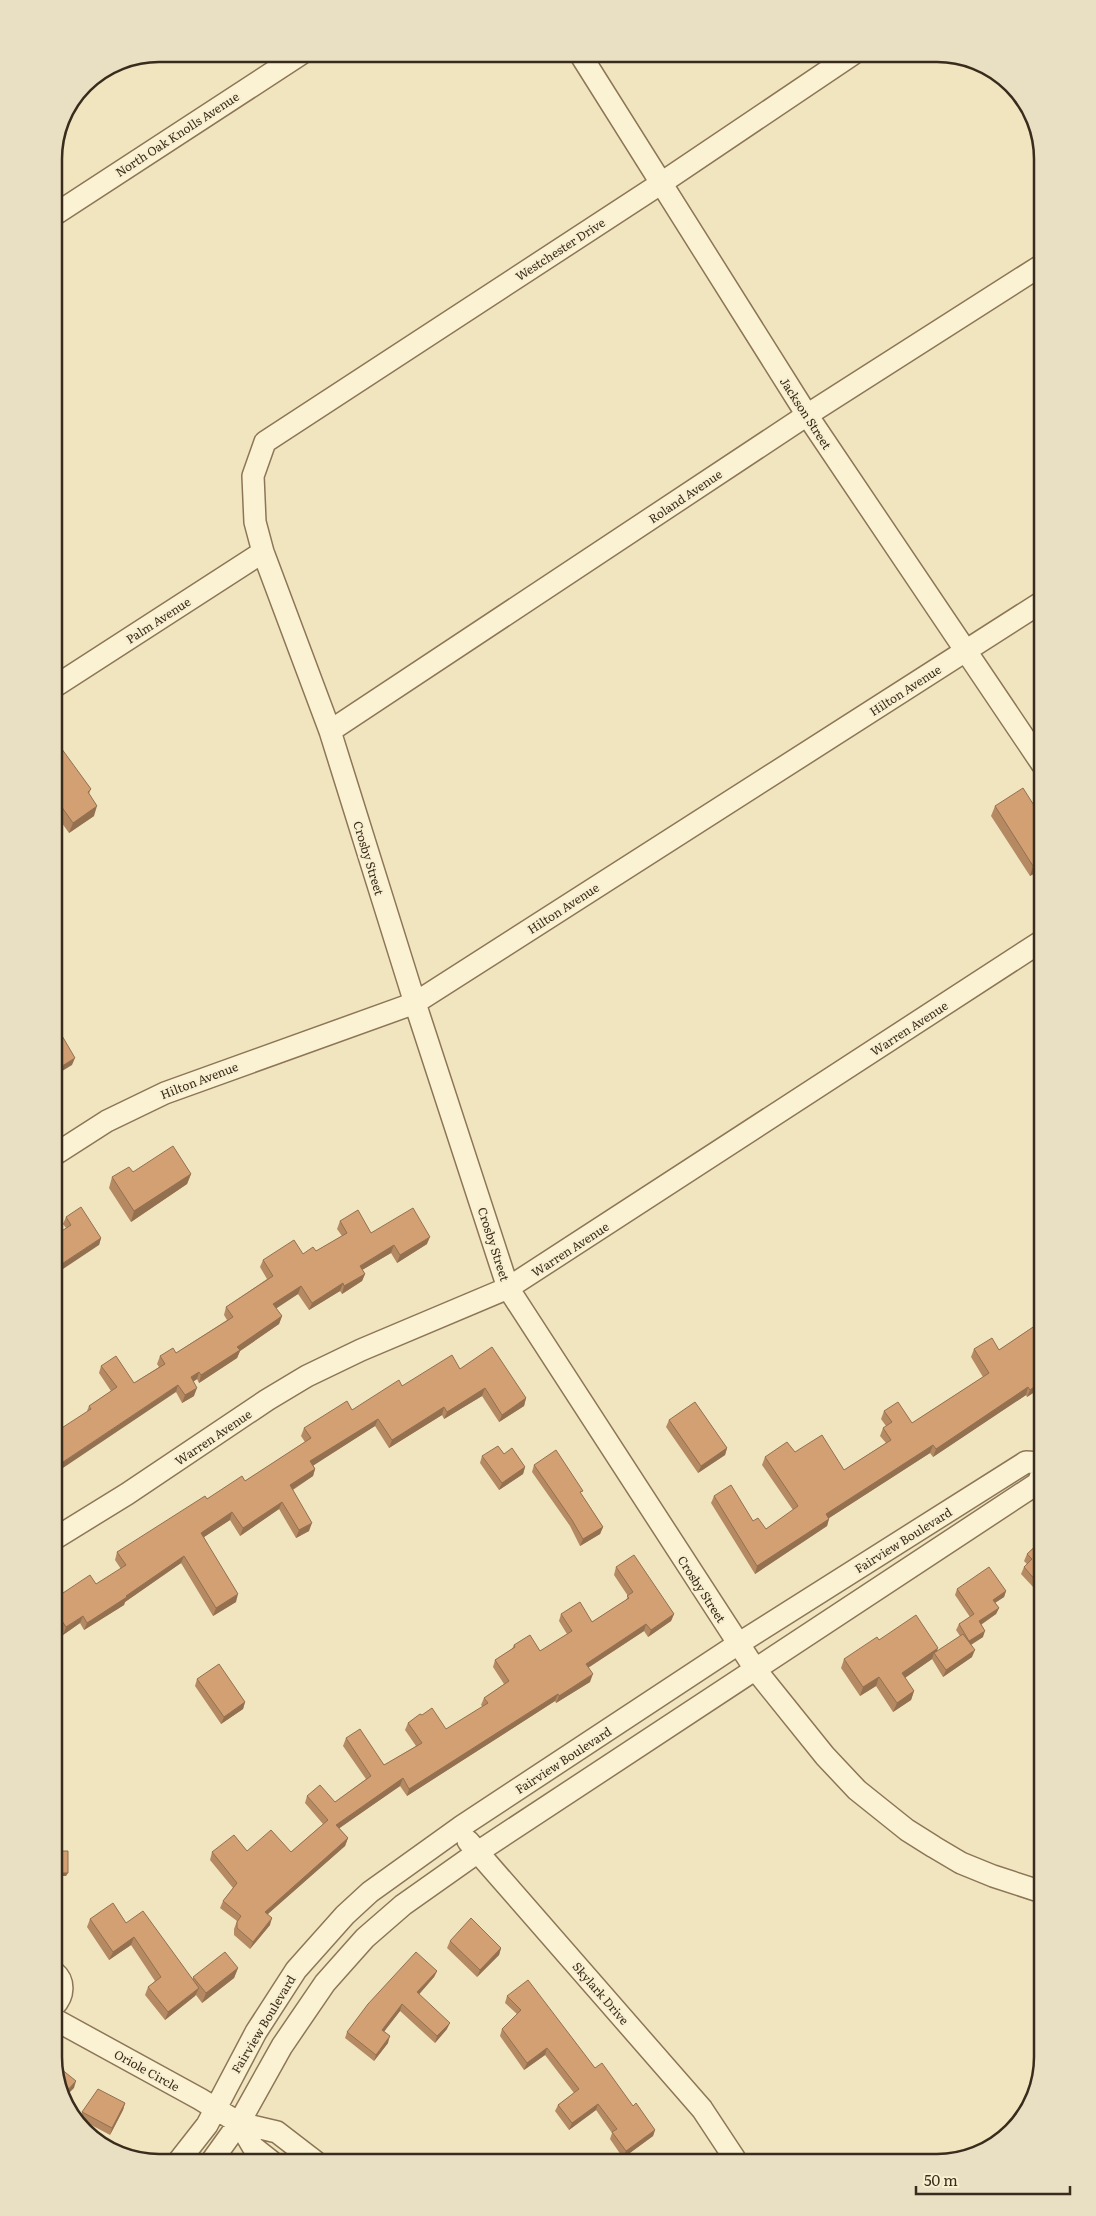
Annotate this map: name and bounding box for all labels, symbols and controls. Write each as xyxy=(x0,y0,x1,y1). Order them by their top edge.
street label: North Oak Knolls Avenue xyxy=(112,87,242,181)
street label: Westchester Drive xyxy=(512,213,608,285)
street label: Jackson Street xyxy=(776,373,836,453)
street label: Roland Avenue xyxy=(645,465,725,527)
street label: Palm Avenue xyxy=(122,592,194,648)
street label: Hilton Avenue xyxy=(866,660,944,720)
street label: Crosby Street xyxy=(349,819,389,897)
street label: Hilton Avenue xyxy=(524,878,602,938)
street label: Warren Avenue xyxy=(867,996,951,1060)
street label: Hilton Avenue xyxy=(157,1057,241,1103)
street label: Crosby Street xyxy=(474,1205,514,1283)
street label: Warren Avenue xyxy=(528,1217,612,1281)
street label: Warren Avenue xyxy=(171,1405,255,1469)
street label: Fairview Boulevard xyxy=(851,1502,956,1577)
street label: Crosby Street xyxy=(674,1552,731,1626)
street label: Fairview Boulevard xyxy=(511,1722,615,1798)
street label: Skylark Drive xyxy=(569,1958,633,2028)
street label: Fairview Boulevard xyxy=(227,1971,300,2076)
street label: Oriole Circle xyxy=(111,2045,183,2095)
scale bar xyxy=(916,2164,1070,2196)
text: 50 m xyxy=(924,2168,958,2191)

